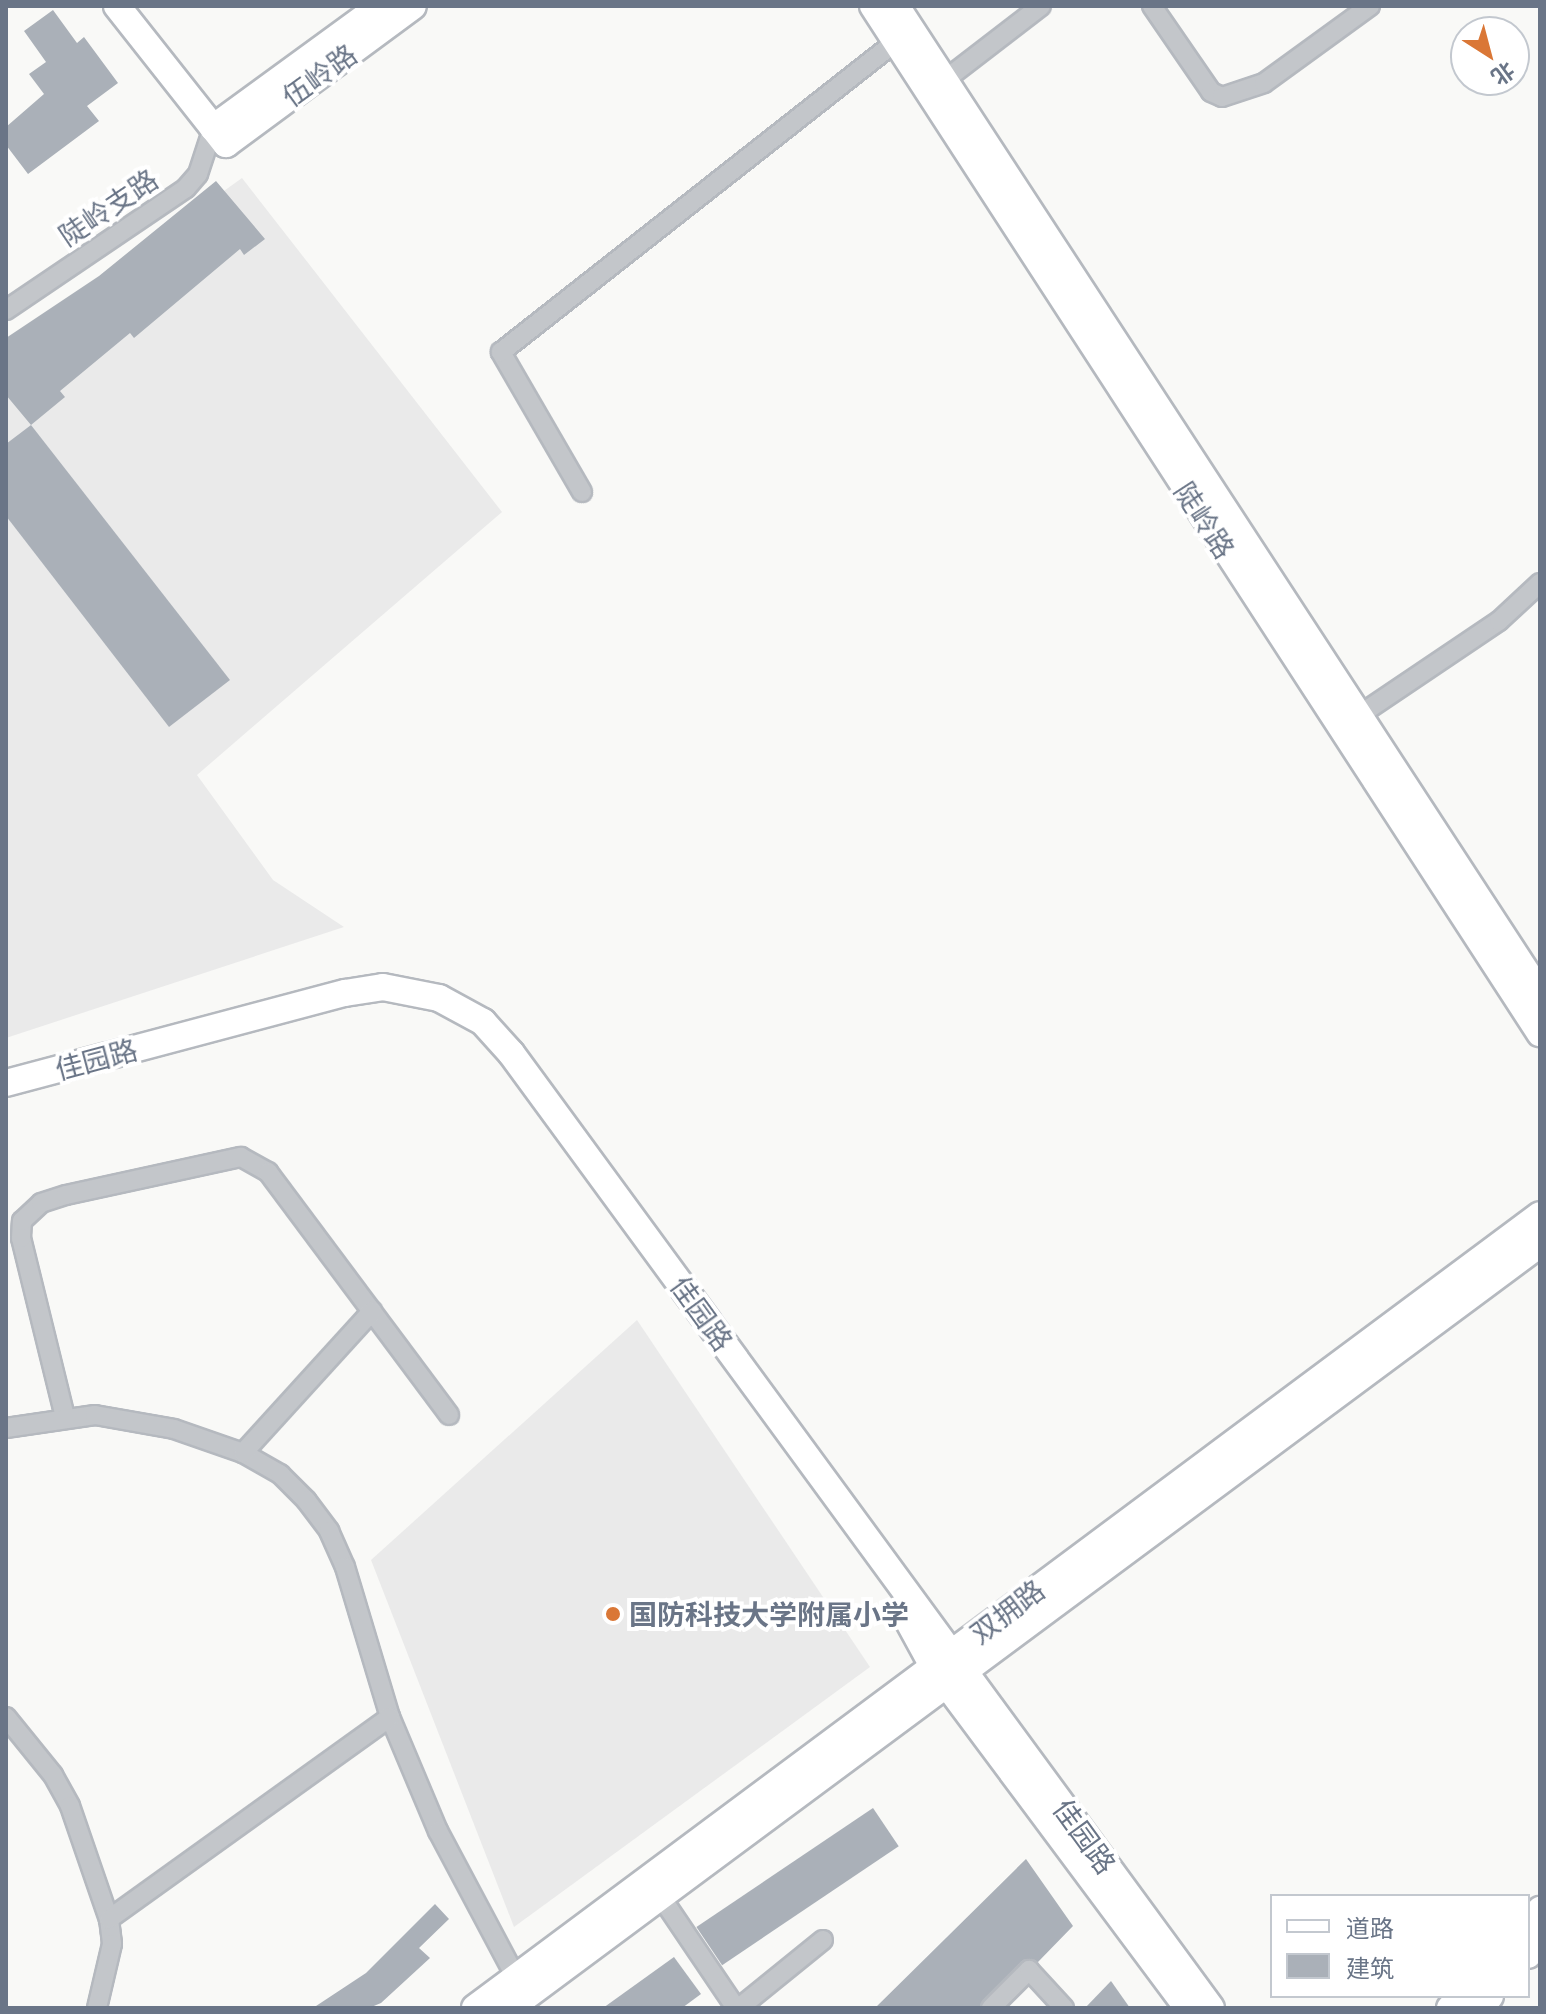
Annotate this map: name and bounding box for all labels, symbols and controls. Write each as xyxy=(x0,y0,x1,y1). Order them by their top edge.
north arrow xyxy=(1450,16,1530,96)
street label: 伍岭路 xyxy=(275,37,363,113)
text: 北 xyxy=(1486,57,1520,92)
street label: 陡岭支路 xyxy=(52,162,164,252)
street label: 陡岭路 xyxy=(1168,476,1242,564)
street label: 佳园路 xyxy=(51,1032,141,1086)
street label: 佳园路 xyxy=(664,1269,740,1357)
street label: 双拥路 xyxy=(963,1572,1051,1650)
place label: 国防科技大学附属小学 xyxy=(629,1597,909,1631)
marker: 国防科技大学附属小学 xyxy=(604,1605,622,1623)
street label: 佳园路 xyxy=(1047,1792,1123,1880)
legend xyxy=(1270,1894,1530,1998)
text: 道路 xyxy=(1346,1913,1394,1942)
text: 建筑 xyxy=(1346,1953,1394,1982)

